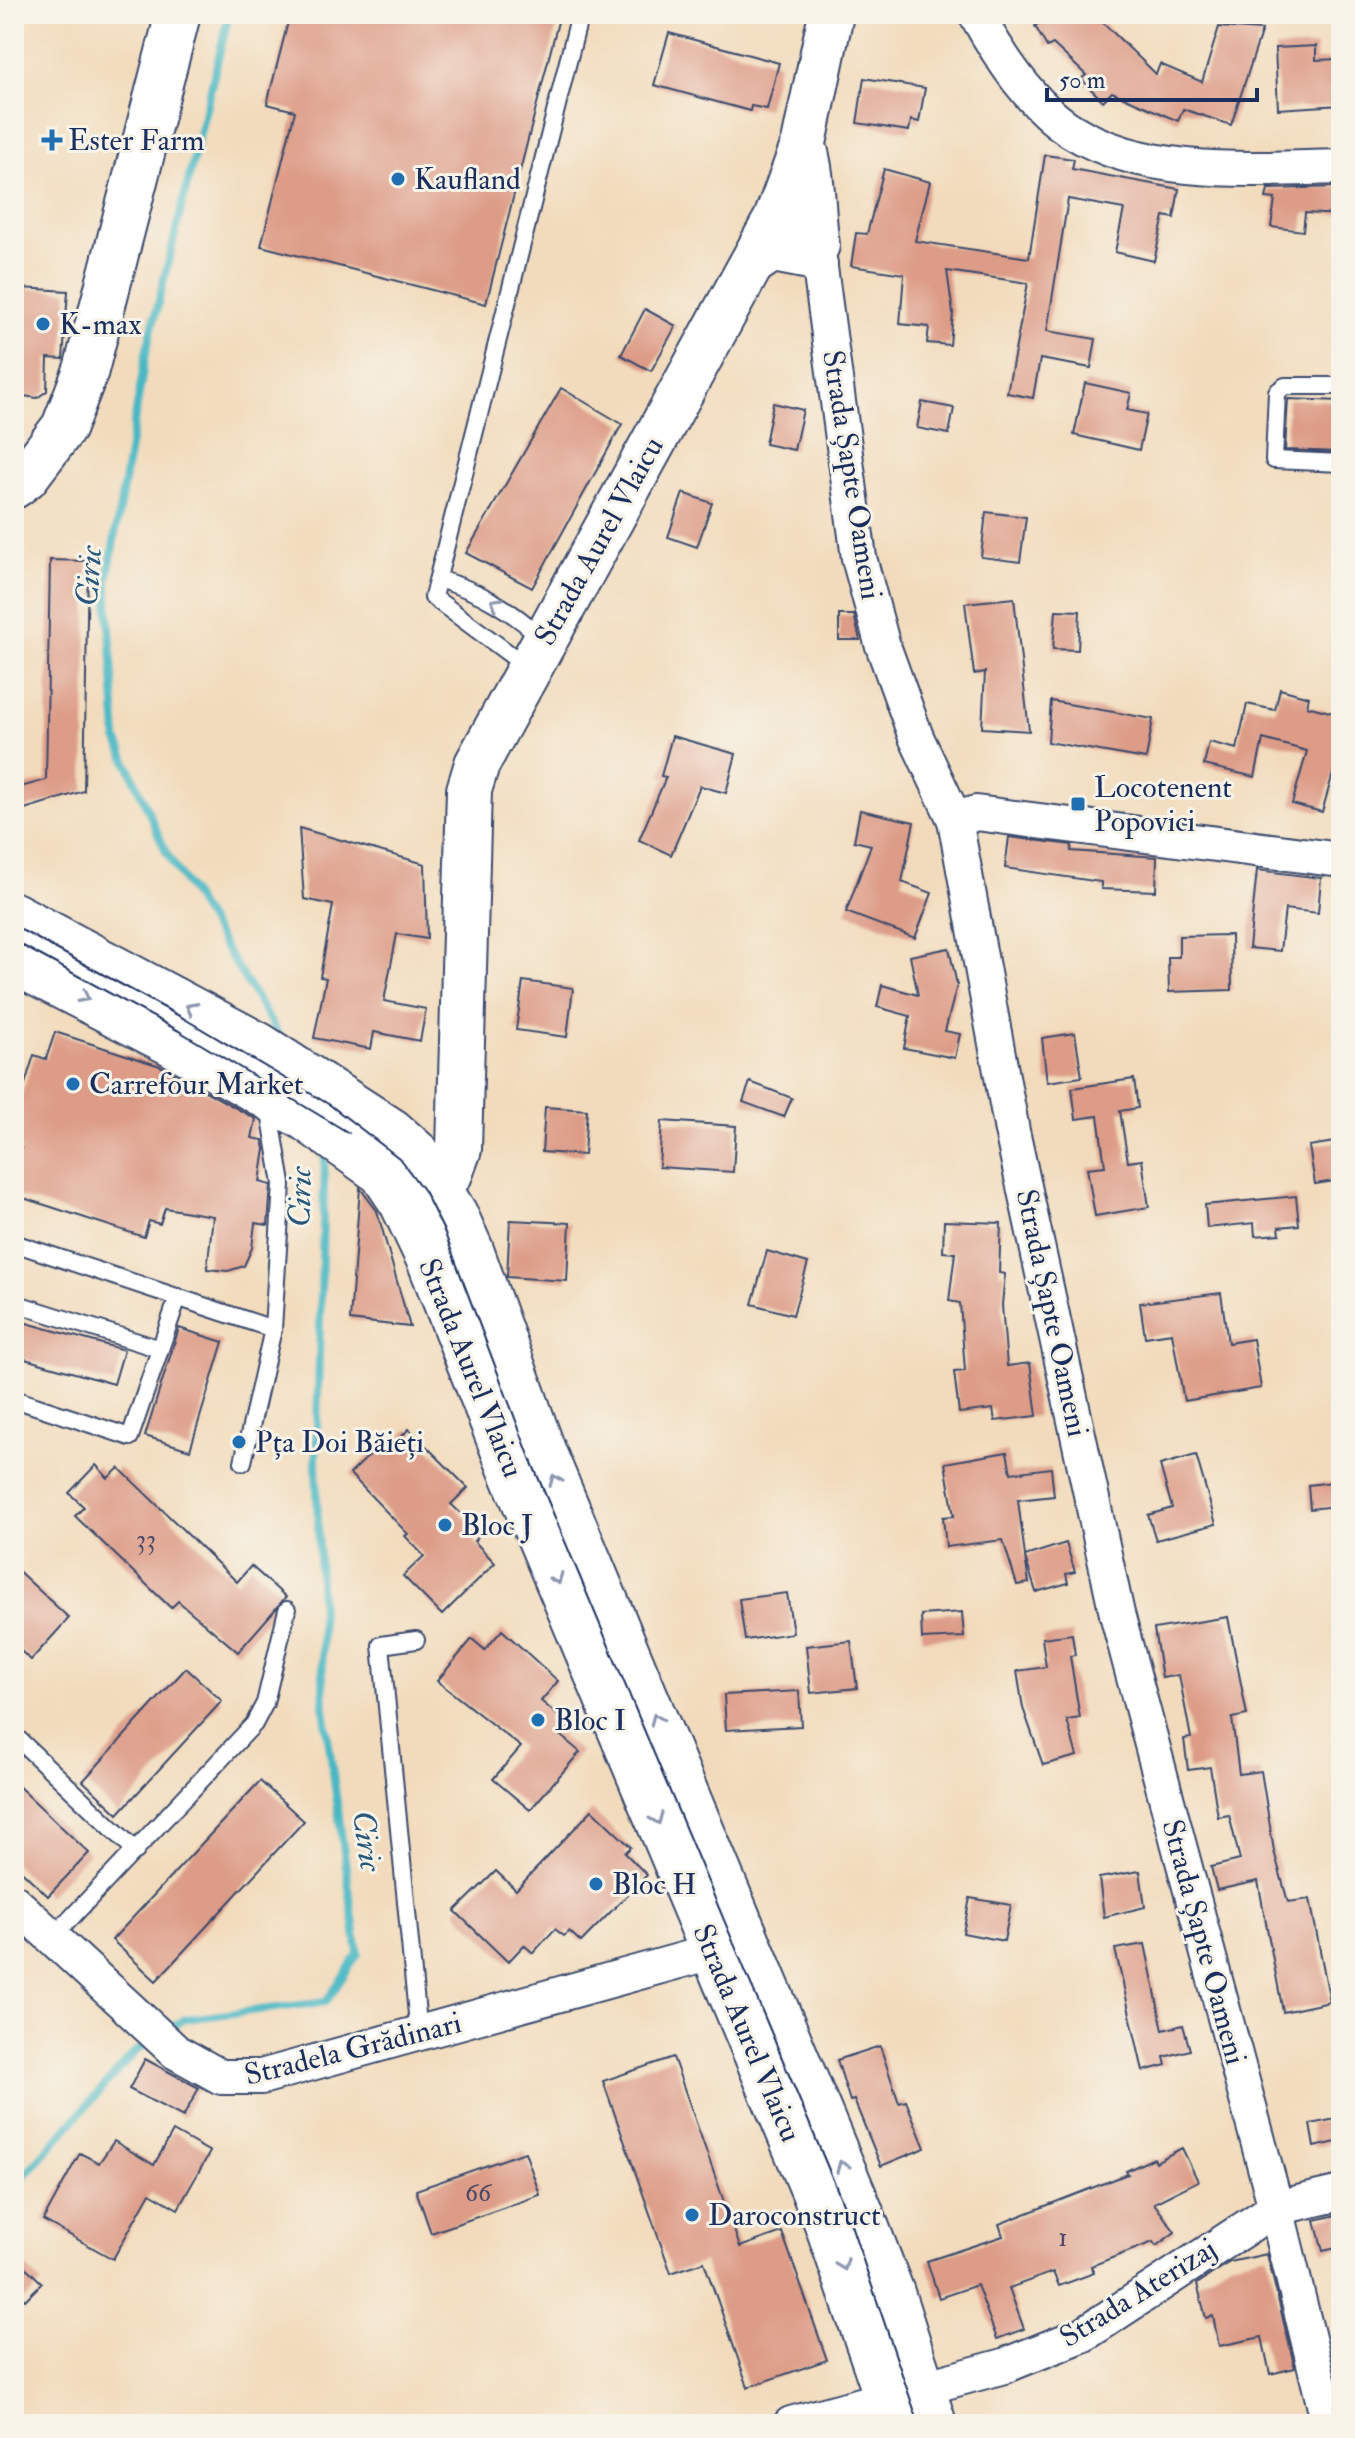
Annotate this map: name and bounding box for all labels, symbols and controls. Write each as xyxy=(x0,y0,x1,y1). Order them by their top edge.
scale bar xyxy=(1047,52,1257,102)
text: 50 m xyxy=(1059,65,1106,96)
place label: Ester Farm xyxy=(68,122,204,159)
marker: Ester Farm xyxy=(43,131,61,149)
place label: Kaufland xyxy=(414,161,521,198)
marker: Kaufland xyxy=(389,170,407,188)
place label: K-max xyxy=(59,306,142,343)
marker: K-max xyxy=(34,315,52,333)
street label: Strada Șapte Oameni xyxy=(814,348,890,602)
street label: Strada Aurel Vlaicu xyxy=(526,430,672,652)
water label: Ciric xyxy=(67,543,111,608)
one-way arrow xyxy=(490,597,505,613)
place label: Locotenent Popovici xyxy=(1094,769,1232,840)
marker: Locotenent Popovici xyxy=(1069,795,1087,813)
one-way arrow xyxy=(75,987,90,1002)
one-way arrow xyxy=(185,1002,199,1018)
place label: Carrefour Market xyxy=(89,1066,304,1103)
marker: Carrefour Market xyxy=(64,1075,82,1093)
water label: Ciric xyxy=(279,1165,321,1228)
street label: Strada Șapte Oameni xyxy=(1008,1186,1096,1440)
street label: Strada Aurel Vlaicu xyxy=(410,1253,532,1483)
place label: Pța Doi Băieți xyxy=(255,1424,424,1461)
marker: Pța Doi Băieți xyxy=(230,1433,248,1451)
one-way arrow xyxy=(548,1474,565,1488)
place label: Bloc J xyxy=(461,1507,533,1544)
marker: Bloc J xyxy=(436,1516,454,1534)
house number: 33 xyxy=(136,1524,156,1556)
one-way arrow xyxy=(547,1570,563,1585)
place label: Bloc I xyxy=(554,1702,626,1739)
marker: Bloc I xyxy=(529,1711,547,1729)
one-way arrow xyxy=(649,1713,665,1727)
water label: Ciric xyxy=(343,1808,391,1875)
one-way arrow xyxy=(647,1811,664,1825)
street label: Strada Șapte Oameni xyxy=(1154,1815,1254,2069)
place label: Bloc H xyxy=(612,1866,697,1903)
marker: Bloc H xyxy=(587,1875,605,1893)
street label: Strada Aurel Vlaicu xyxy=(685,1919,809,2147)
street label: Stradela Grădinari xyxy=(241,2004,465,2094)
one-way arrow xyxy=(835,2160,851,2174)
house number: 66 xyxy=(465,2177,493,2209)
place label: Daroconstruct xyxy=(708,2197,881,2234)
marker: Daroconstruct xyxy=(683,2206,701,2224)
house number: 1 xyxy=(1058,2222,1068,2254)
street label: Strada Aterizaj xyxy=(1053,2230,1223,2356)
one-way arrow xyxy=(833,2257,850,2271)

